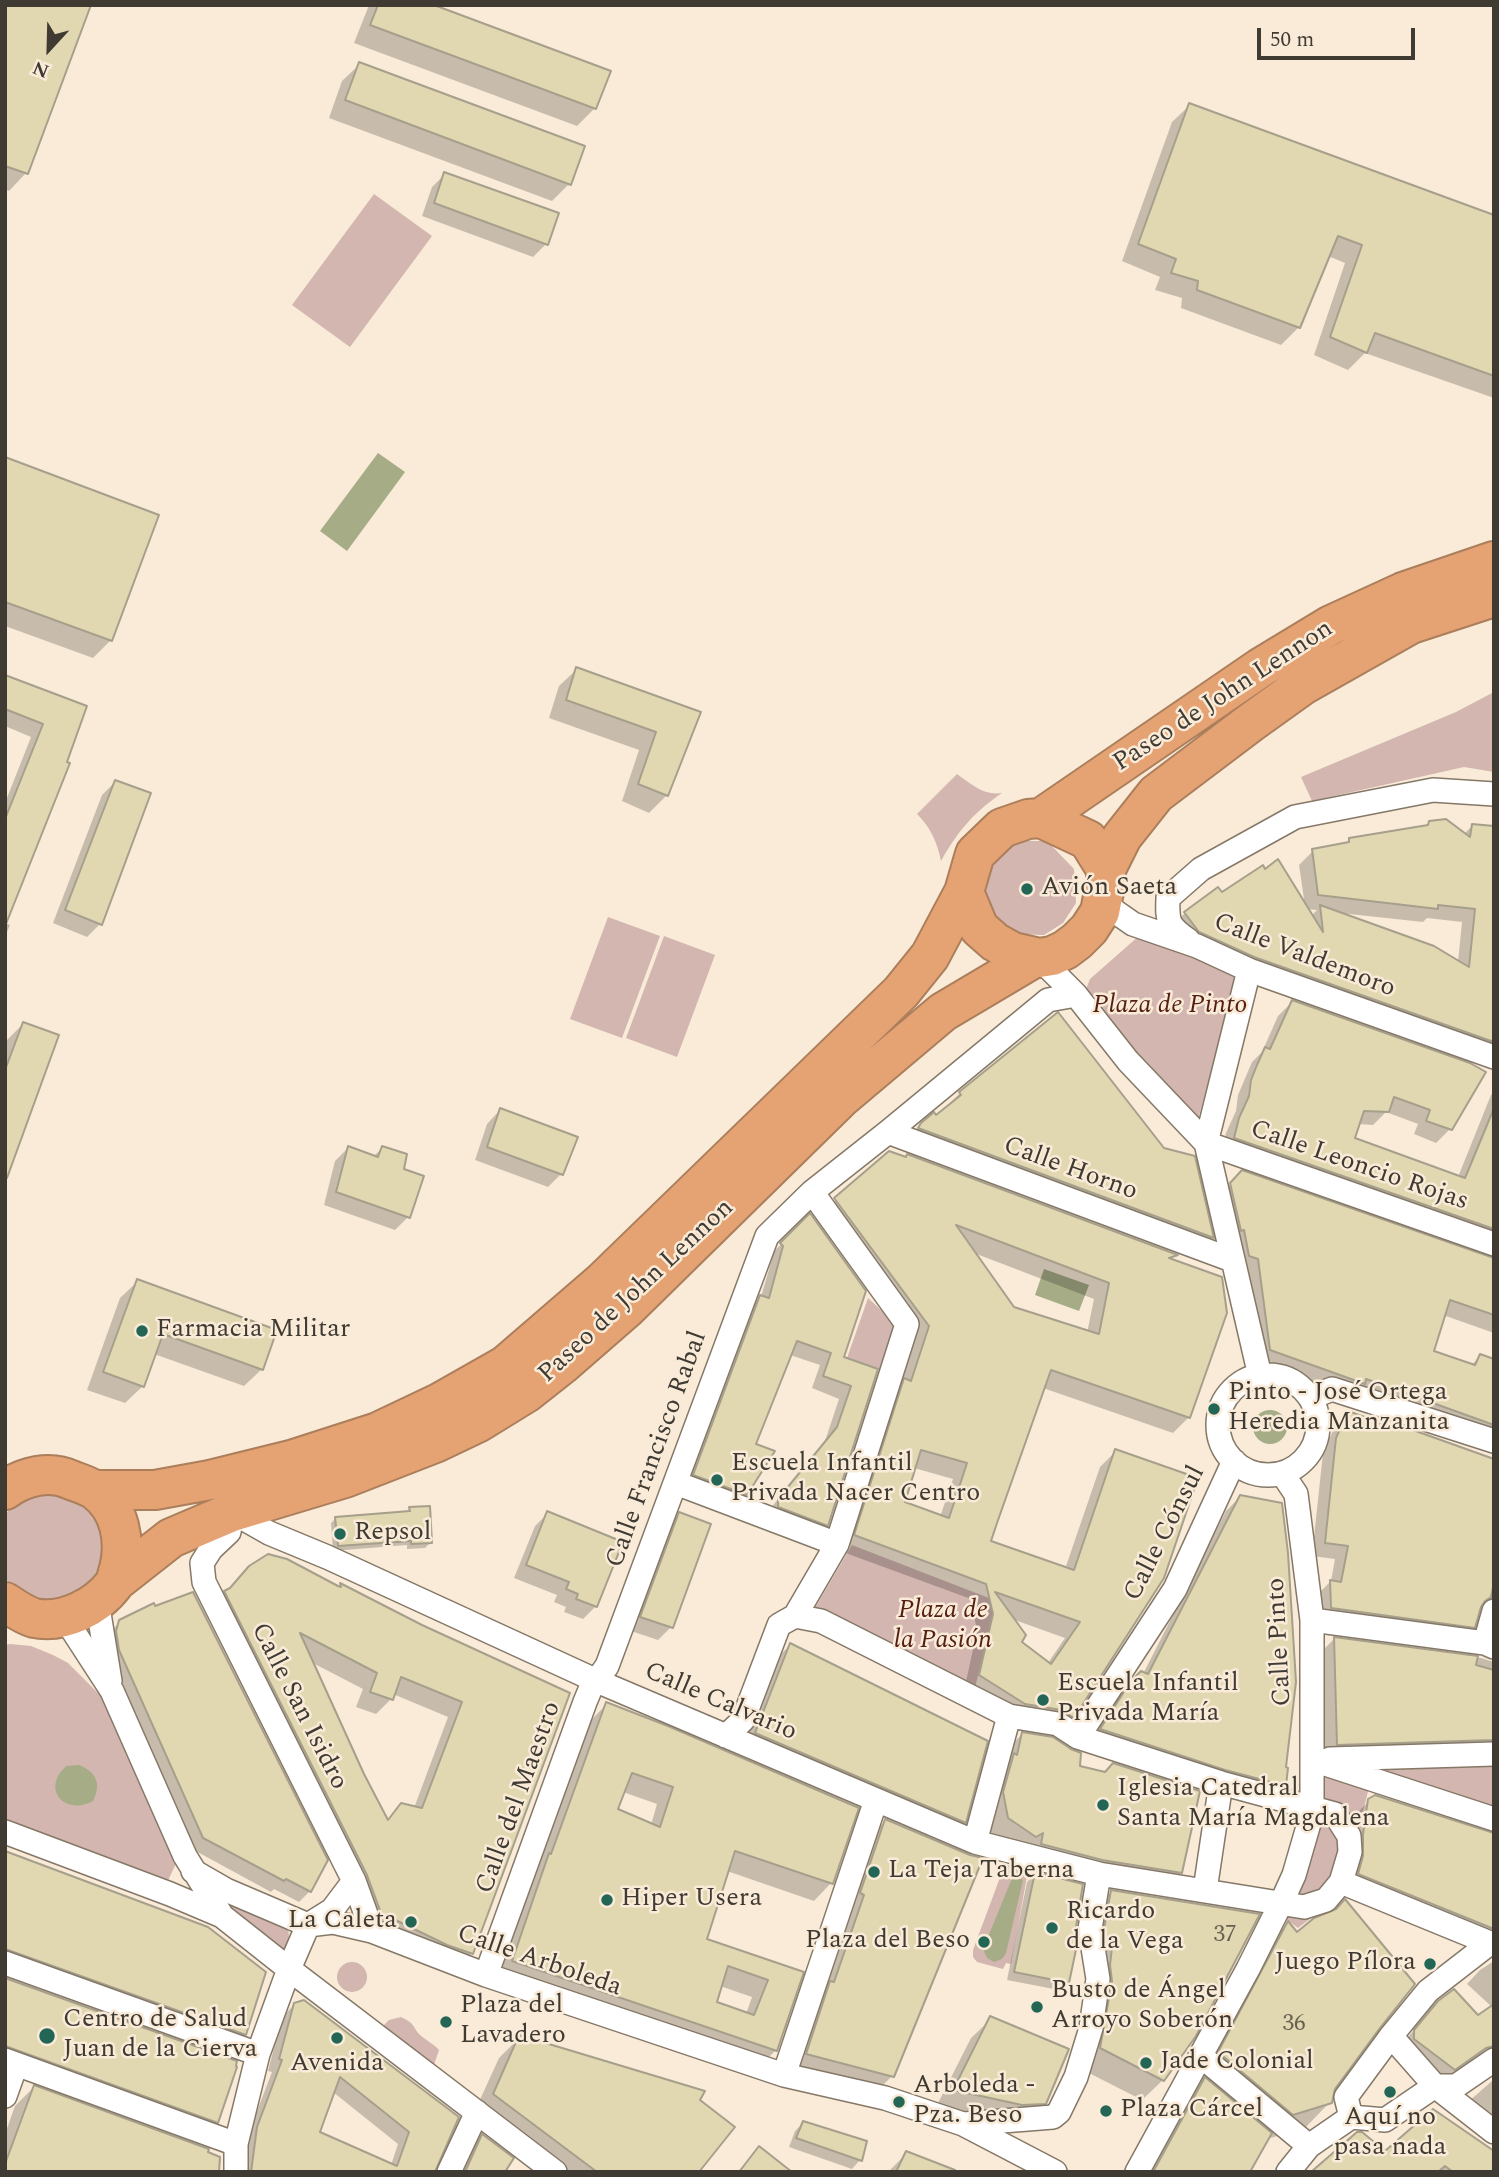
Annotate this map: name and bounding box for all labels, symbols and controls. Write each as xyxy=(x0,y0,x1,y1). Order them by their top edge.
north arrow xyxy=(14,14,84,84)
scale bar xyxy=(1261,14,1418,58)
text: 50 m xyxy=(1270,24,1314,56)
text: N xyxy=(28,53,54,85)
street label: Paseo de John Lennon xyxy=(1108,614,1340,780)
place label: Avión Saeta xyxy=(1041,873,1177,905)
marker: Avión Saeta xyxy=(1019,881,1035,897)
street label: Calle Valdemoro xyxy=(1209,908,1399,1006)
park label: Plaza de Pinto xyxy=(1093,991,1247,1023)
street label: Calle Leoncio Rojas xyxy=(1246,1115,1472,1219)
street label: Calle Horno xyxy=(999,1131,1141,1209)
street label: Paseo de John Lennon xyxy=(533,1193,741,1391)
place label: Farmacia Militar xyxy=(156,1315,350,1347)
marker: Farmacia Militar xyxy=(134,1323,150,1339)
street label: Calle Francisco Rabal xyxy=(601,1328,715,1572)
place label: Pinto - José Ortega Heredia Manzanita xyxy=(1228,1378,1449,1440)
marker: Pinto - José Ortega Heredia Manzanita xyxy=(1206,1401,1222,1417)
place label: Escuela Infantil Privada Nacer Centro xyxy=(731,1449,980,1510)
street label: Calle Cónsul xyxy=(1119,1461,1213,1607)
marker: Escuela Infantil Privada Nacer Centro xyxy=(709,1472,725,1488)
place label: Repsol xyxy=(354,1518,431,1550)
marker: Repsol xyxy=(332,1526,348,1542)
street label: Calle Pinto xyxy=(1262,1577,1300,1707)
park label: Plaza de la Pasión xyxy=(894,1596,992,1658)
street label: Calle San Isidro xyxy=(243,1618,353,1796)
street label: Calle Calvario xyxy=(639,1657,801,1749)
place label: Escuela Infantil Privada María xyxy=(1057,1669,1239,1730)
marker: Escuela Infantil Privada María xyxy=(1035,1692,1051,1708)
street label: Calle del Maestro xyxy=(471,1698,569,1898)
place label: Iglesia Catedral Santa María Magdalena xyxy=(1117,1774,1389,1836)
marker: Iglesia Catedral Santa María Magdalena xyxy=(1095,1797,1111,1813)
place label: La Teja Taberna xyxy=(888,1856,1074,1888)
marker: La Teja Taberna xyxy=(866,1864,882,1880)
place label: Hiper Usera xyxy=(621,1884,762,1916)
marker: Hiper Usera xyxy=(599,1892,615,1908)
place label: Ricardo de la Vega xyxy=(1066,1897,1184,1958)
place label: La Caleta xyxy=(288,1906,397,1938)
marker: La Caleta xyxy=(403,1914,419,1930)
street label: Calle Arboleda xyxy=(453,1919,625,2005)
marker: Ricardo de la Vega xyxy=(1044,1920,1060,1936)
house number: 37 xyxy=(1214,1922,1236,1950)
place label: Plaza del Beso xyxy=(805,1926,970,1958)
marker: Plaza del Beso xyxy=(976,1934,992,1950)
place label: Juego Pílora xyxy=(1275,1948,1416,1980)
marker: Juego Pílora xyxy=(1422,1956,1438,1972)
place label: Busto de Ángel Arroyo Soberón xyxy=(1051,1976,1233,2038)
place label: Plaza del Lavadero xyxy=(460,1991,566,2052)
marker: Busto de Ángel Arroyo Soberón xyxy=(1029,1999,1045,2015)
place label: Centro de Salud Juan de la Cierva xyxy=(63,2005,257,2066)
house number: 36 xyxy=(1283,2011,1305,2039)
marker: Plaza del Lavadero xyxy=(438,2014,454,2030)
marker: Centro de Salud Juan de la Cierva xyxy=(37,2026,57,2046)
marker: Avenida xyxy=(329,2030,345,2046)
place label: Jade Colonial xyxy=(1160,2047,1314,2079)
place label: Avenida xyxy=(290,2049,384,2081)
marker: Jade Colonial xyxy=(1138,2055,1154,2071)
place label: Arboleda - Pza. Beso xyxy=(913,2071,1035,2132)
marker: Aquí no pasa nada xyxy=(1382,2084,1398,2100)
marker: Arboleda - Pza. Beso xyxy=(891,2094,907,2110)
place label: Plaza Cárcel xyxy=(1120,2095,1263,2127)
marker: Plaza Cárcel xyxy=(1098,2103,1114,2119)
place label: Aquí no pasa nada xyxy=(1334,2103,1446,2164)

